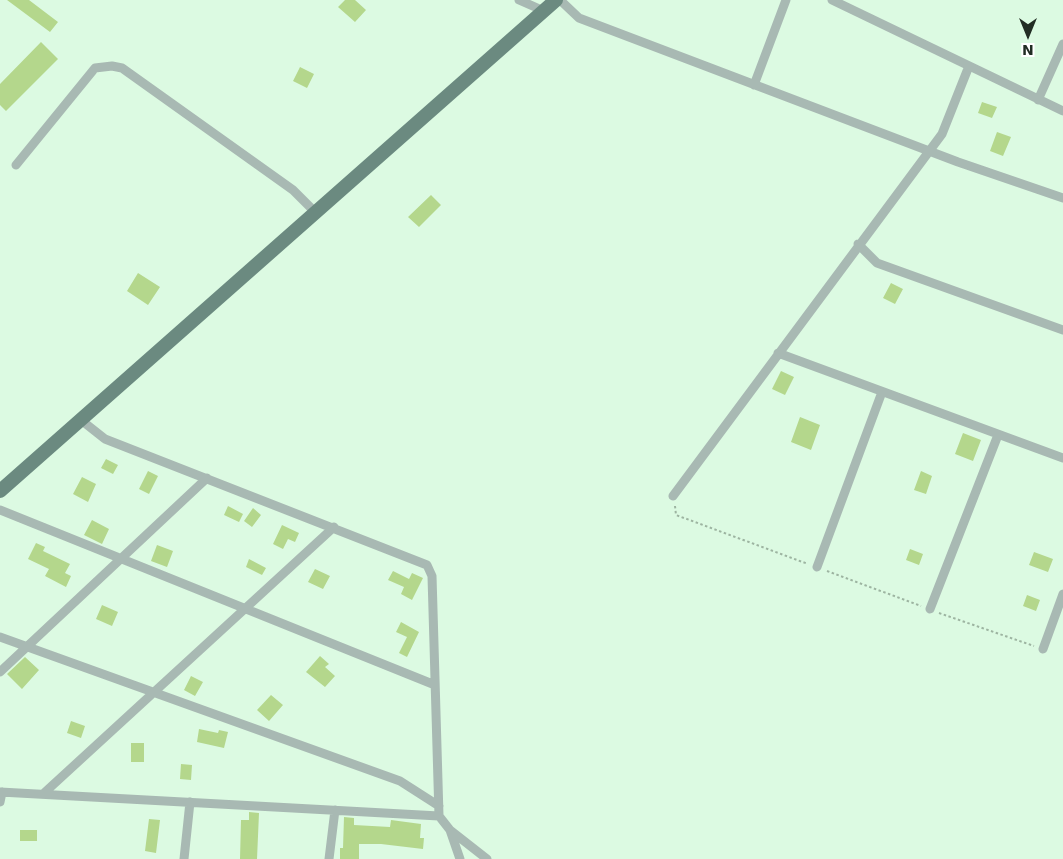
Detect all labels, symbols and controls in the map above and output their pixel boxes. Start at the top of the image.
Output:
north arrow [1003,10,1053,60]
text: N [1022,42,1034,58]

